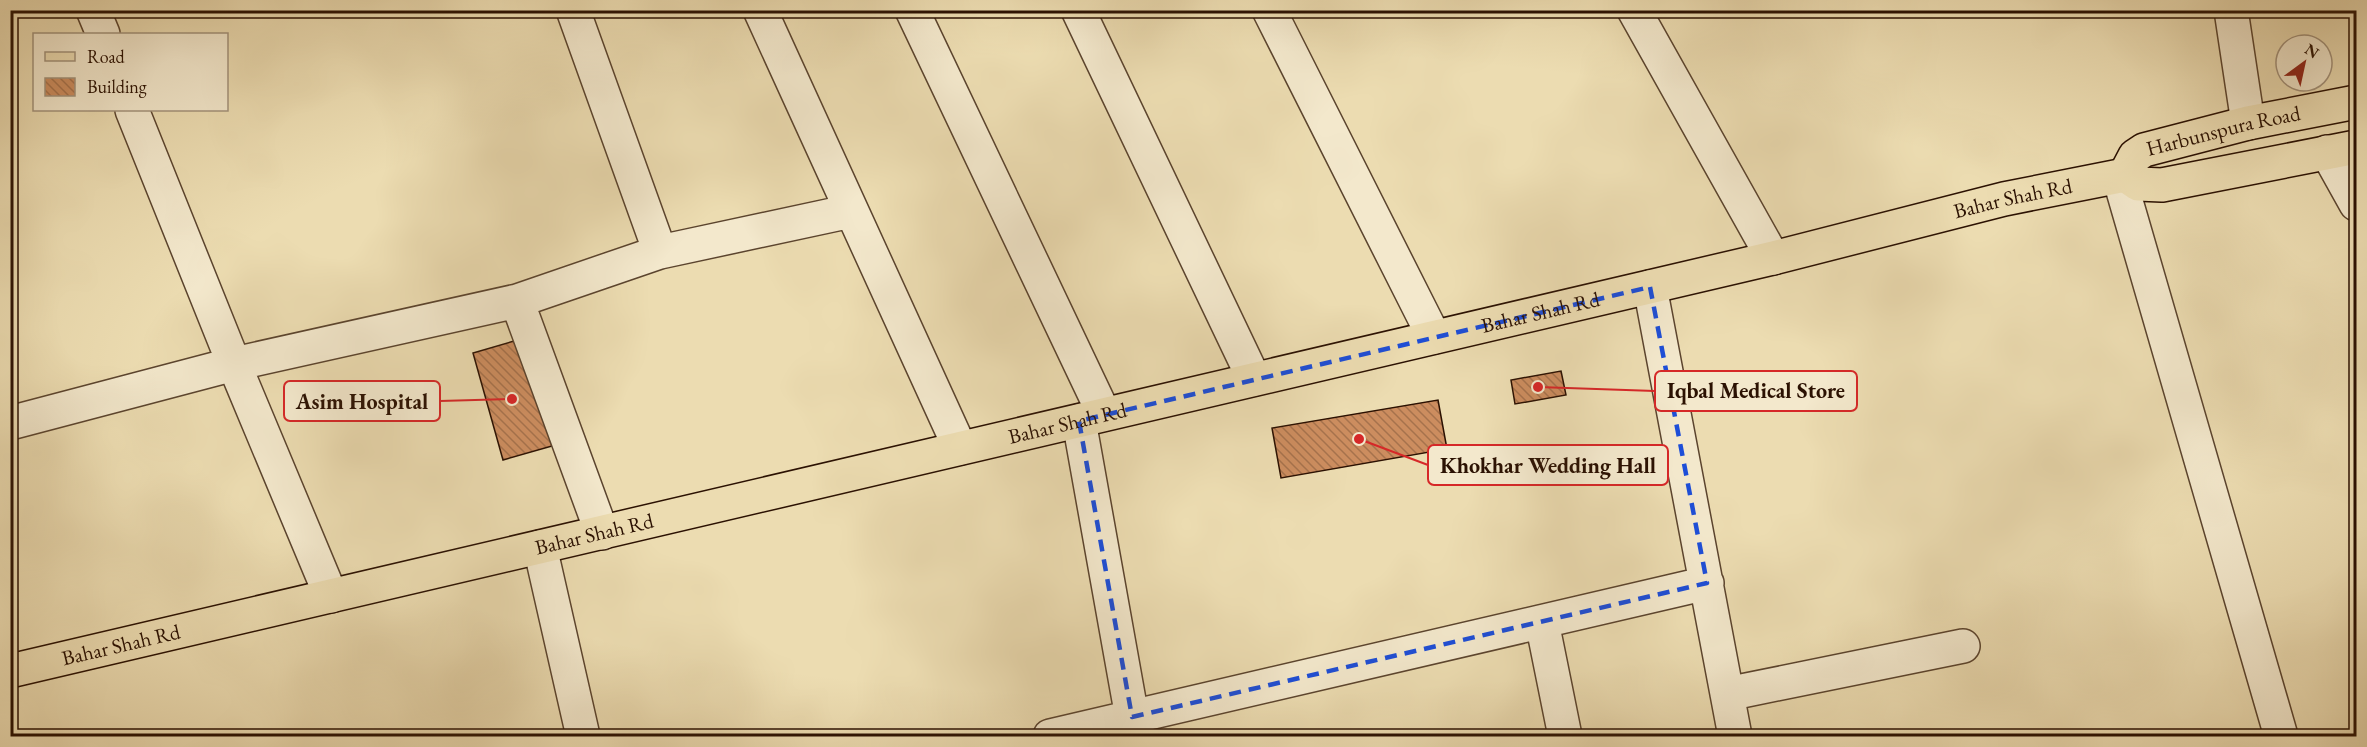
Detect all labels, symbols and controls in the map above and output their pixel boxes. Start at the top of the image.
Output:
legend [33,33,228,111]
north arrow [2274,33,2334,93]
text: N [2301,39,2323,63]
text: Road [87,45,126,68]
text: Building [87,75,147,98]
street label: Harbunspura Road [2143,99,2303,162]
street label: Bahar Shah Rd [1951,172,2075,224]
street label: Bahar Shah Rd [1479,285,1603,339]
callout: Iqbal Medical Store [1655,371,1857,411]
text: Iqbal Medical Store [1667,376,1845,405]
callout: Asim Hospital [284,381,440,421]
text: Asim Hospital [295,387,428,416]
street label: Bahar Shah Rd [1005,396,1129,450]
callout: Khokhar Wedding Hall [1428,445,1668,485]
text: Khokhar Wedding Hall [1440,451,1656,480]
street label: Bahar Shah Rd [532,507,656,561]
street label: Bahar Shah Rd [59,618,183,671]

